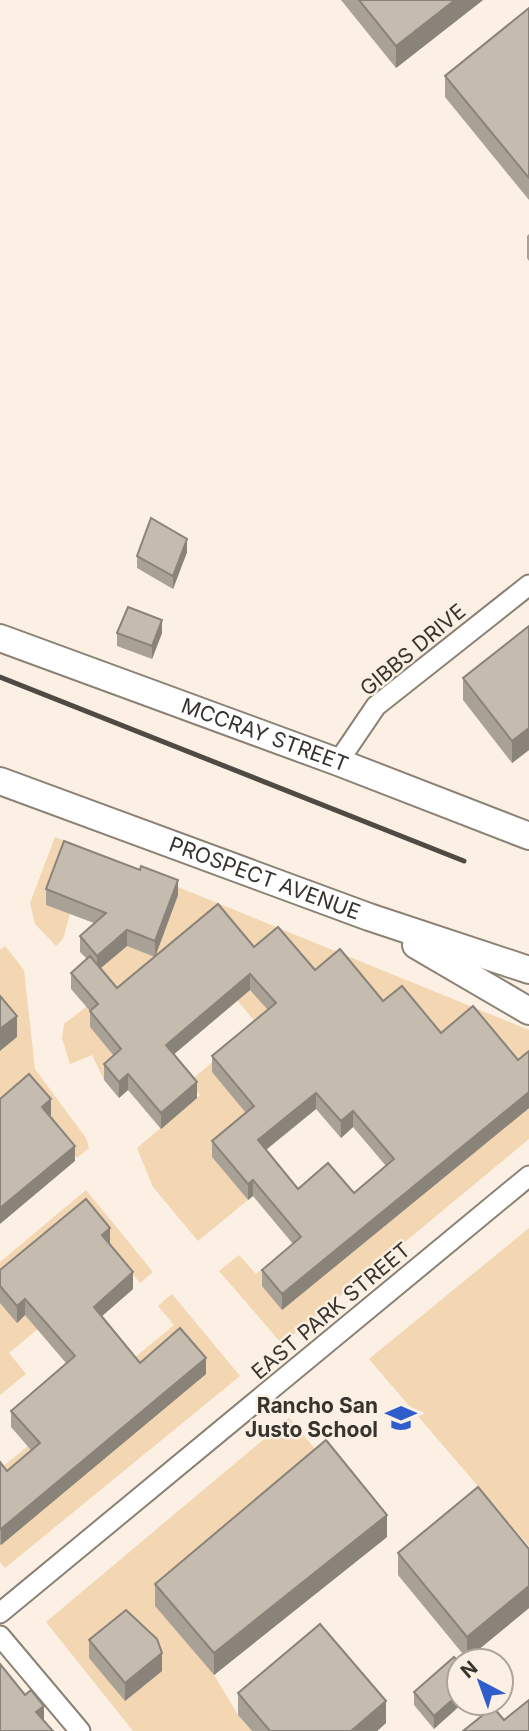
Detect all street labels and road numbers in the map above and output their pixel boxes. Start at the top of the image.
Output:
street label: GIBBS DRIVE [355,598,470,701]
street label: MCCRAY STREET [178,693,352,777]
street label: PROSPECT AVENUE [166,831,364,925]
street label: EAST PARK STREET [246,1237,415,1384]

